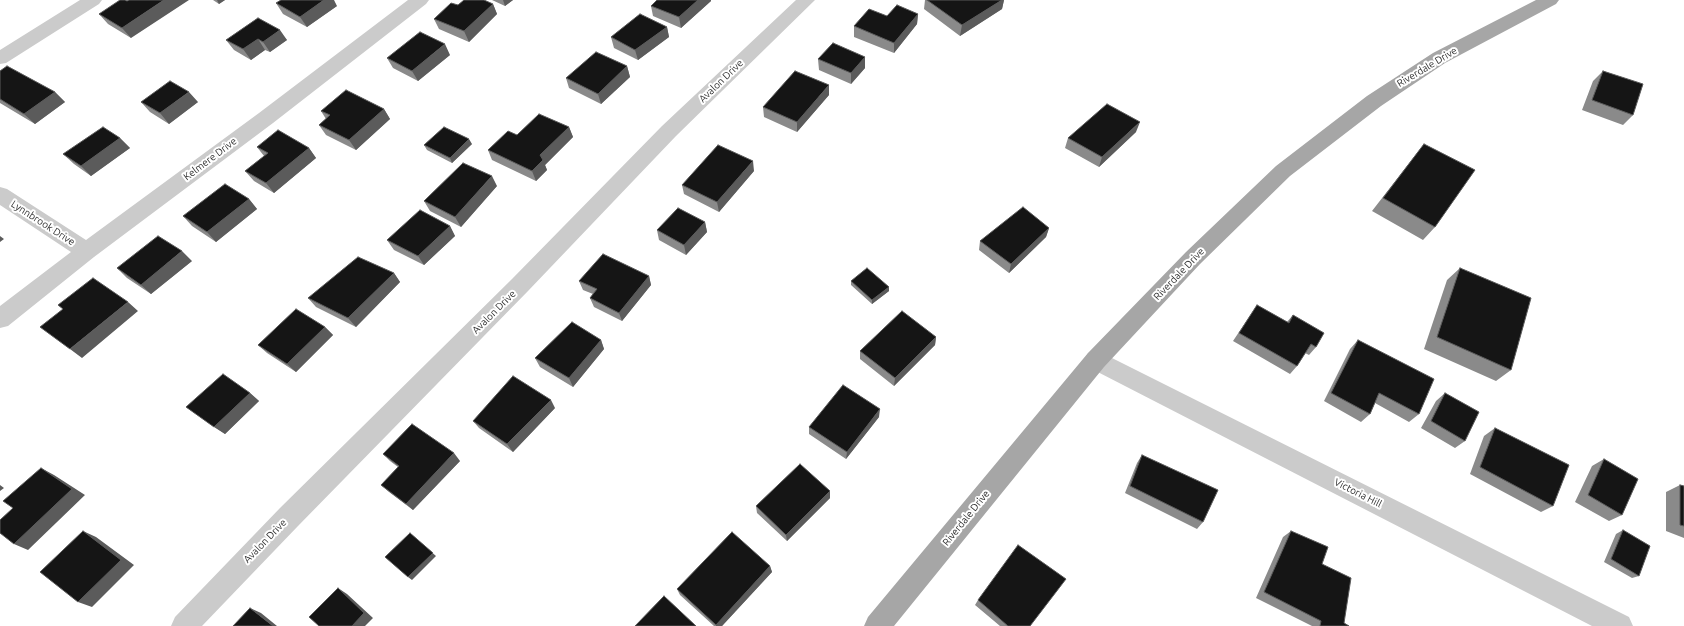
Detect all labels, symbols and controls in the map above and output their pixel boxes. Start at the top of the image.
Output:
street label: Riverdale Drive [1395,44,1459,90]
street label: Avalon Drive [697,57,745,105]
street label: Kelmere Drive [181,135,239,183]
street label: Lynnbrook Drive [9,198,77,248]
street label: Riverdale Drive [1151,245,1207,303]
street label: Avalon Drive [470,288,518,336]
street label: Victoria Hill [1332,476,1384,510]
street label: Riverdale Drive [940,488,992,548]
street label: Avalon Drive [241,517,289,565]

